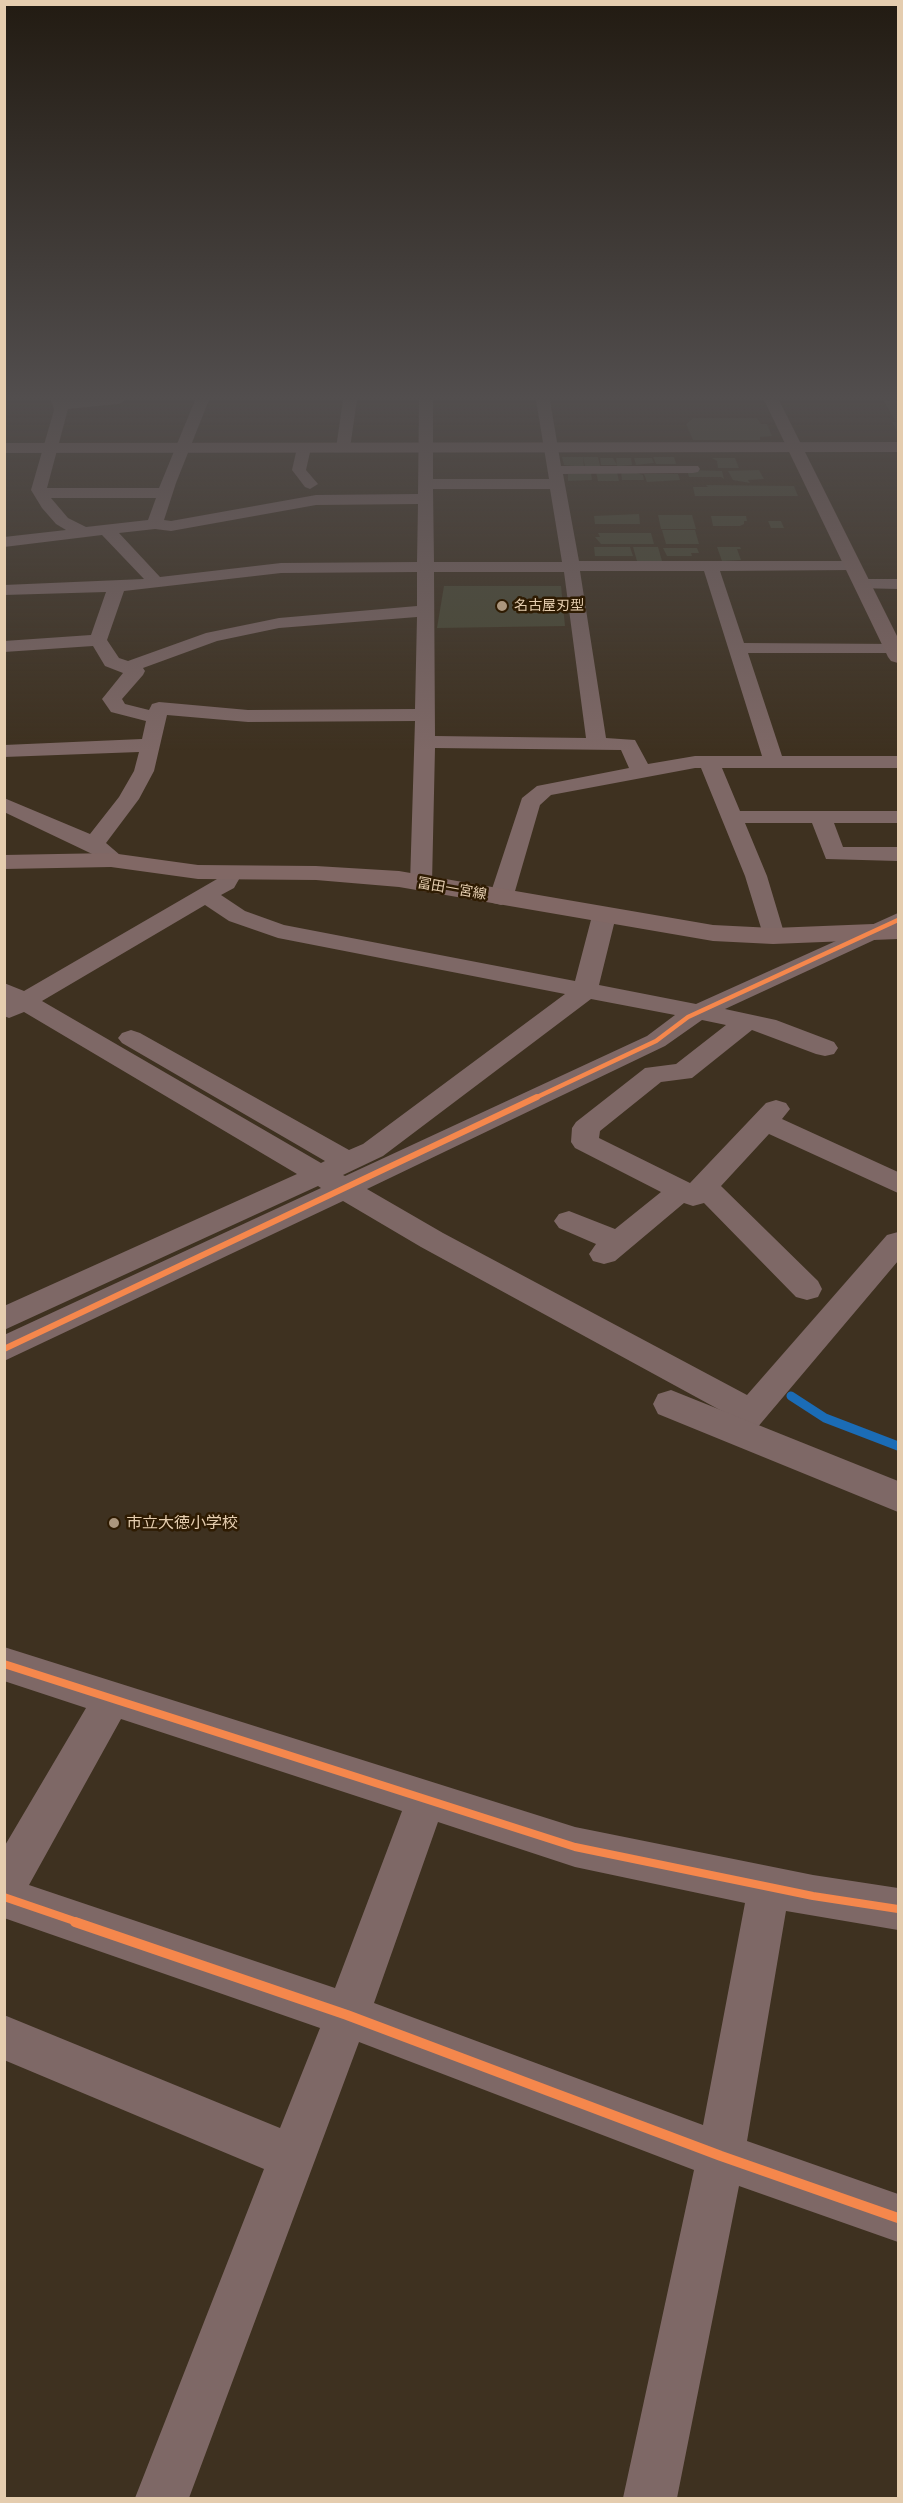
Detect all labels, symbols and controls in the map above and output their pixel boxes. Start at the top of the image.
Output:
place label: 名古屋刃型 [514,598,584,614]
marker: 名古屋刃型 [495,599,509,613]
street label: 冨田一宮線 [416,875,488,903]
place label: 市立大徳小学校 [126,1513,238,1533]
marker: 市立大徳小学校 [107,1516,121,1530]

